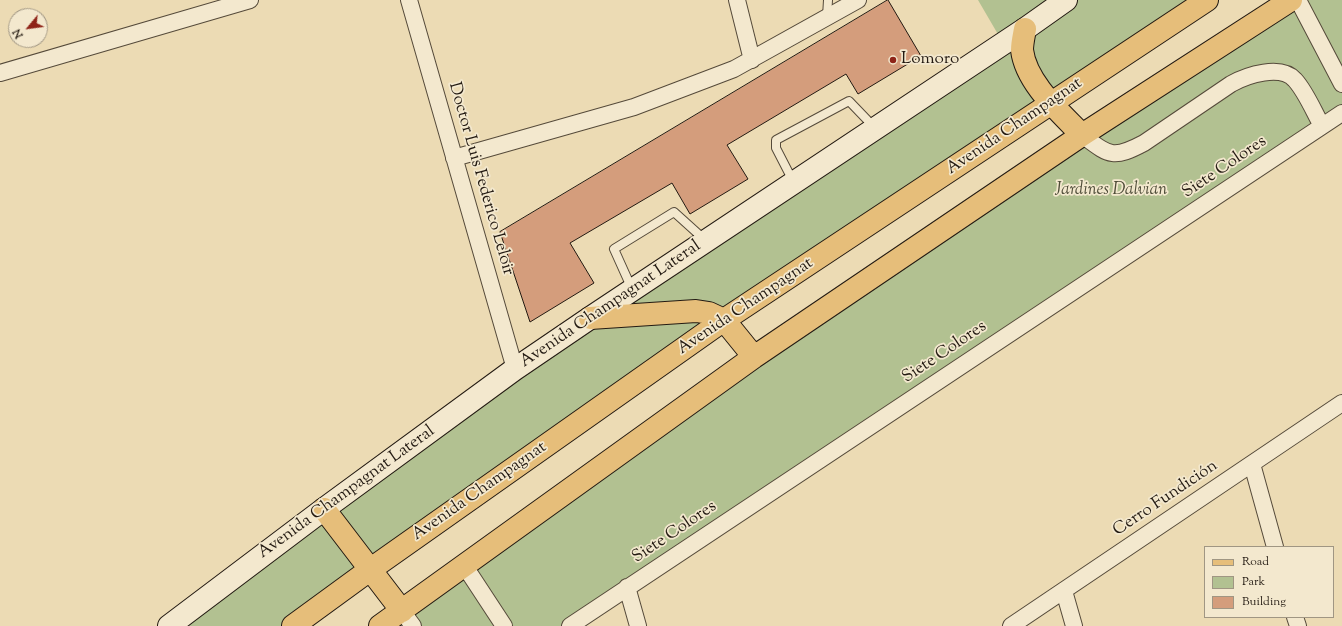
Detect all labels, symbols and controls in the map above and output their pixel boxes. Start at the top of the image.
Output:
north arrow [8,8,48,48]
text: N [9,26,28,41]
place label: Lomoro [901,50,959,70]
marker: Lomoro [888,55,898,65]
street label: Avenida Champagnat [943,74,1087,180]
street label: Doctor Luis Federico Leloir [443,80,517,278]
street label: Siete Colores [1179,132,1271,204]
park label: Jardines Dalvian [1055,181,1167,201]
street label: Avenida Champagnat Lateral [517,237,705,373]
street label: Avenida Champagnat [674,254,818,360]
street label: Siete Colores [899,317,991,389]
street label: Avenida Champagnat Lateral [255,422,439,564]
street label: Avenida Champagnat [409,438,551,546]
street label: Cerro Fundición [1110,456,1222,542]
street label: Siete Colores [629,497,721,569]
legend [1204,546,1334,618]
text: Road [1242,553,1269,571]
text: Park [1242,573,1265,591]
text: Building [1242,593,1286,611]

